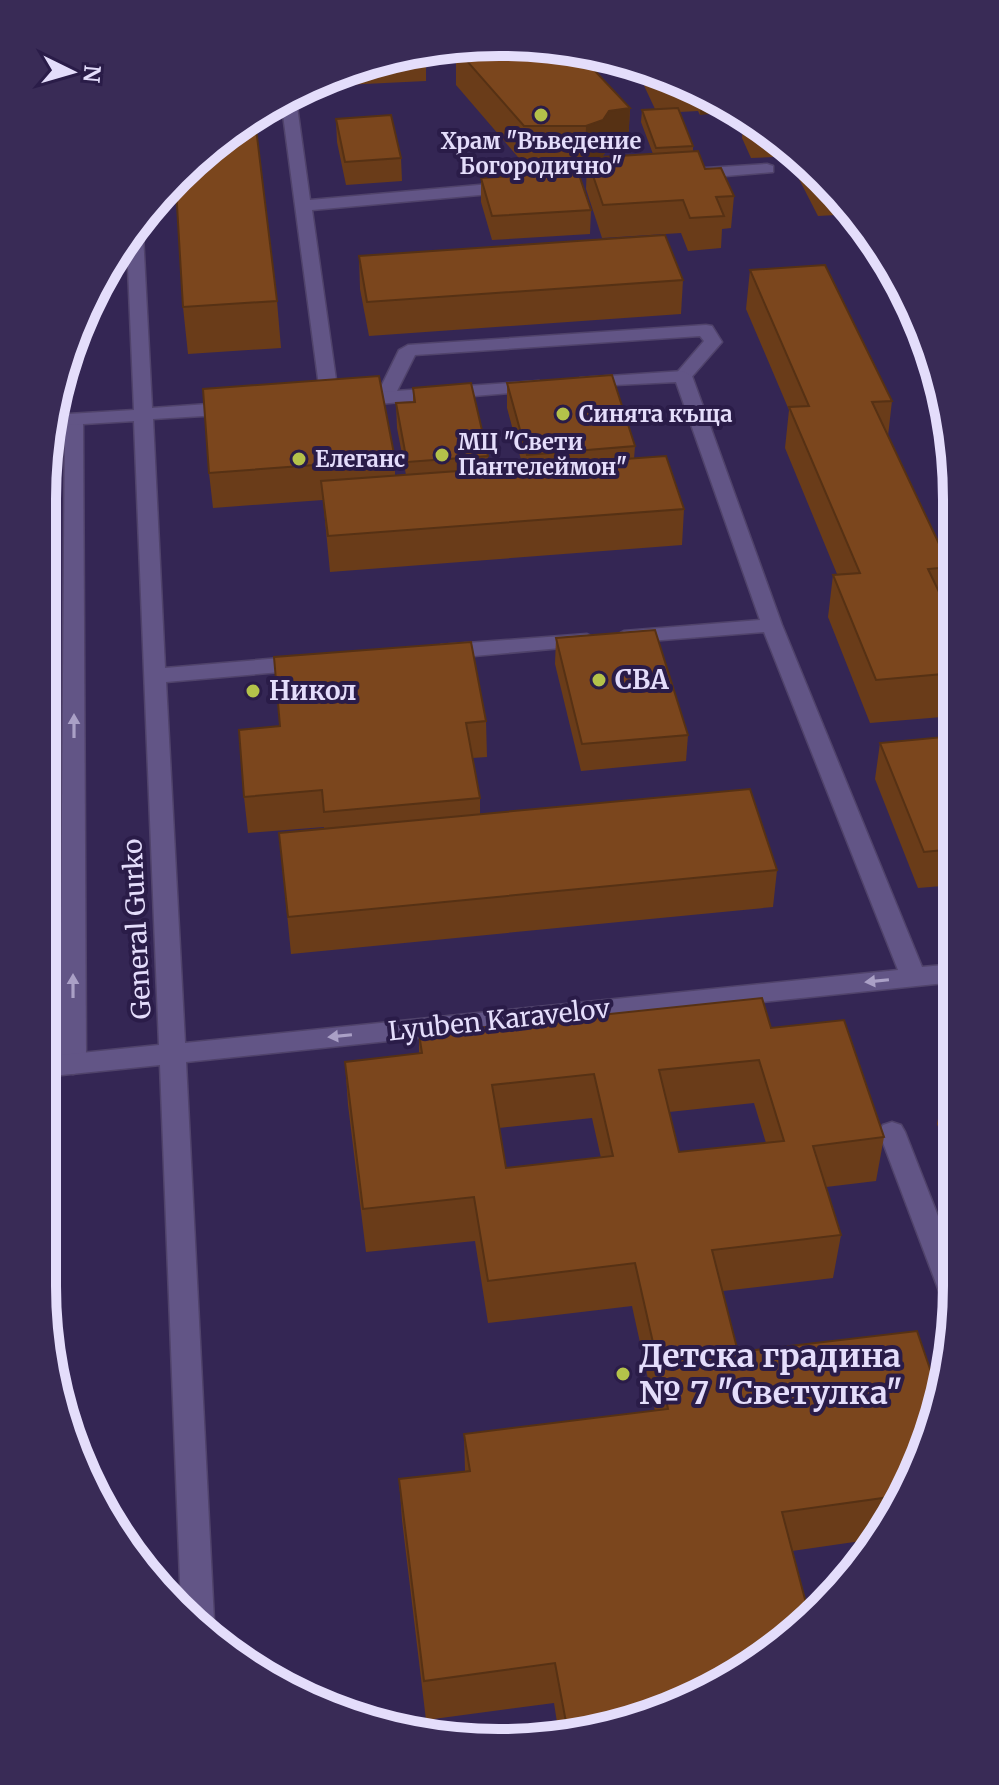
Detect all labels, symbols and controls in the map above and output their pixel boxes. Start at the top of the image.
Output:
north arrow [32,32,112,112]
text: N [77,64,107,84]
marker: Храм "Въведение Богородично" [532,106,550,124]
place label: Храм "Въведение Богородично" [441,127,641,180]
place label: Синята къща [579,400,733,428]
marker: Синята къща [554,405,572,423]
place label: МЦ "Свети Пантелеймон" [458,428,627,481]
place label: Елеганс [315,445,405,473]
marker: МЦ "Свети Пантелеймон" [433,446,451,464]
marker: Елеганс [290,450,308,468]
place label: CBA [615,663,669,696]
marker: CBA [590,671,608,689]
place label: Никол [269,674,356,707]
marker: Никол [244,682,262,700]
one-way arrow [68,713,80,738]
street label: General Gurko [115,838,158,1020]
one-way arrow [67,973,79,998]
one-way arrow [864,974,889,987]
street label: Lyuben Karavelov [387,991,612,1048]
one-way arrow [327,1030,352,1043]
place label: Детска градина № 7 "Светулка" [639,1336,903,1413]
marker: Детска градина № 7 "Светулка" [614,1365,632,1383]

